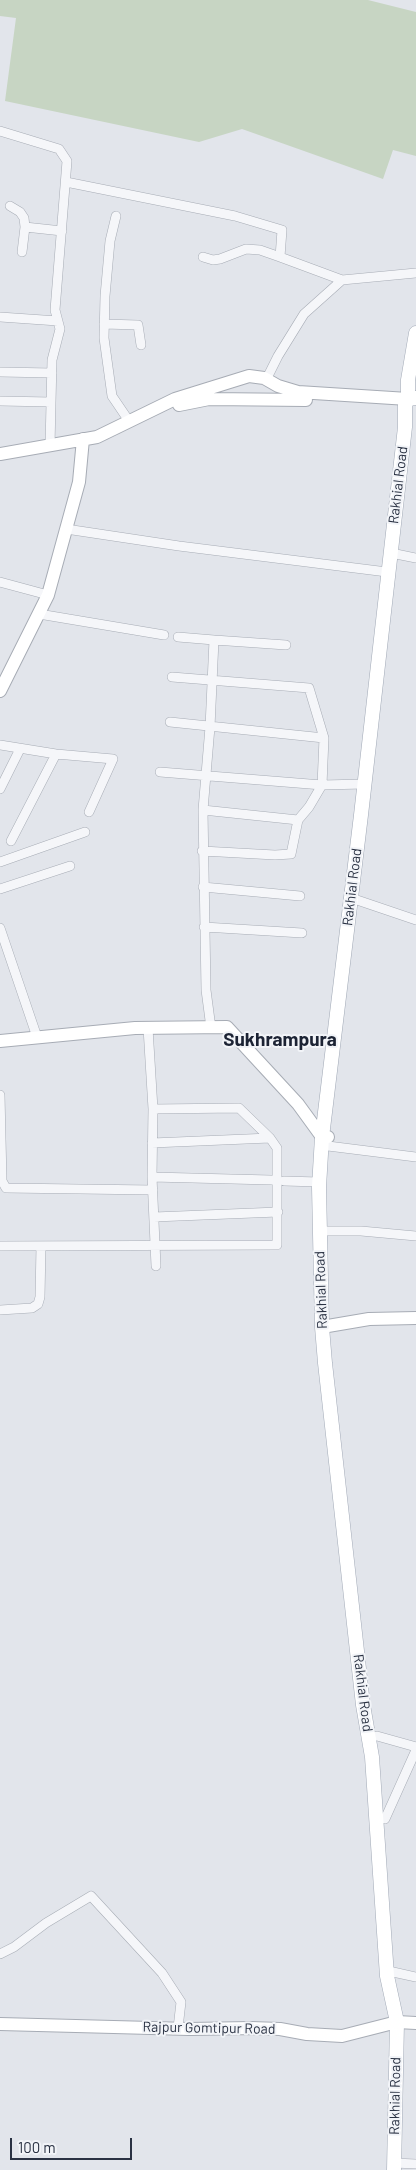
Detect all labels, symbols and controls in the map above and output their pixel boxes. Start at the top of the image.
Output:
street label: Rakhial Road [385,445,411,525]
street label: Rakhial Road [339,847,365,927]
district label: Sukhrampura [223,1029,337,1051]
street label: Rakhial Road [311,1251,331,1329]
street label: Rakhial Road [350,1653,376,1733]
street label: Rajpur Gomtipur Road [142,2018,276,2038]
street label: Rakhial Road [386,2057,404,2135]
scale bar [12,2128,135,2160]
text: 100 m [18,2138,56,2156]

